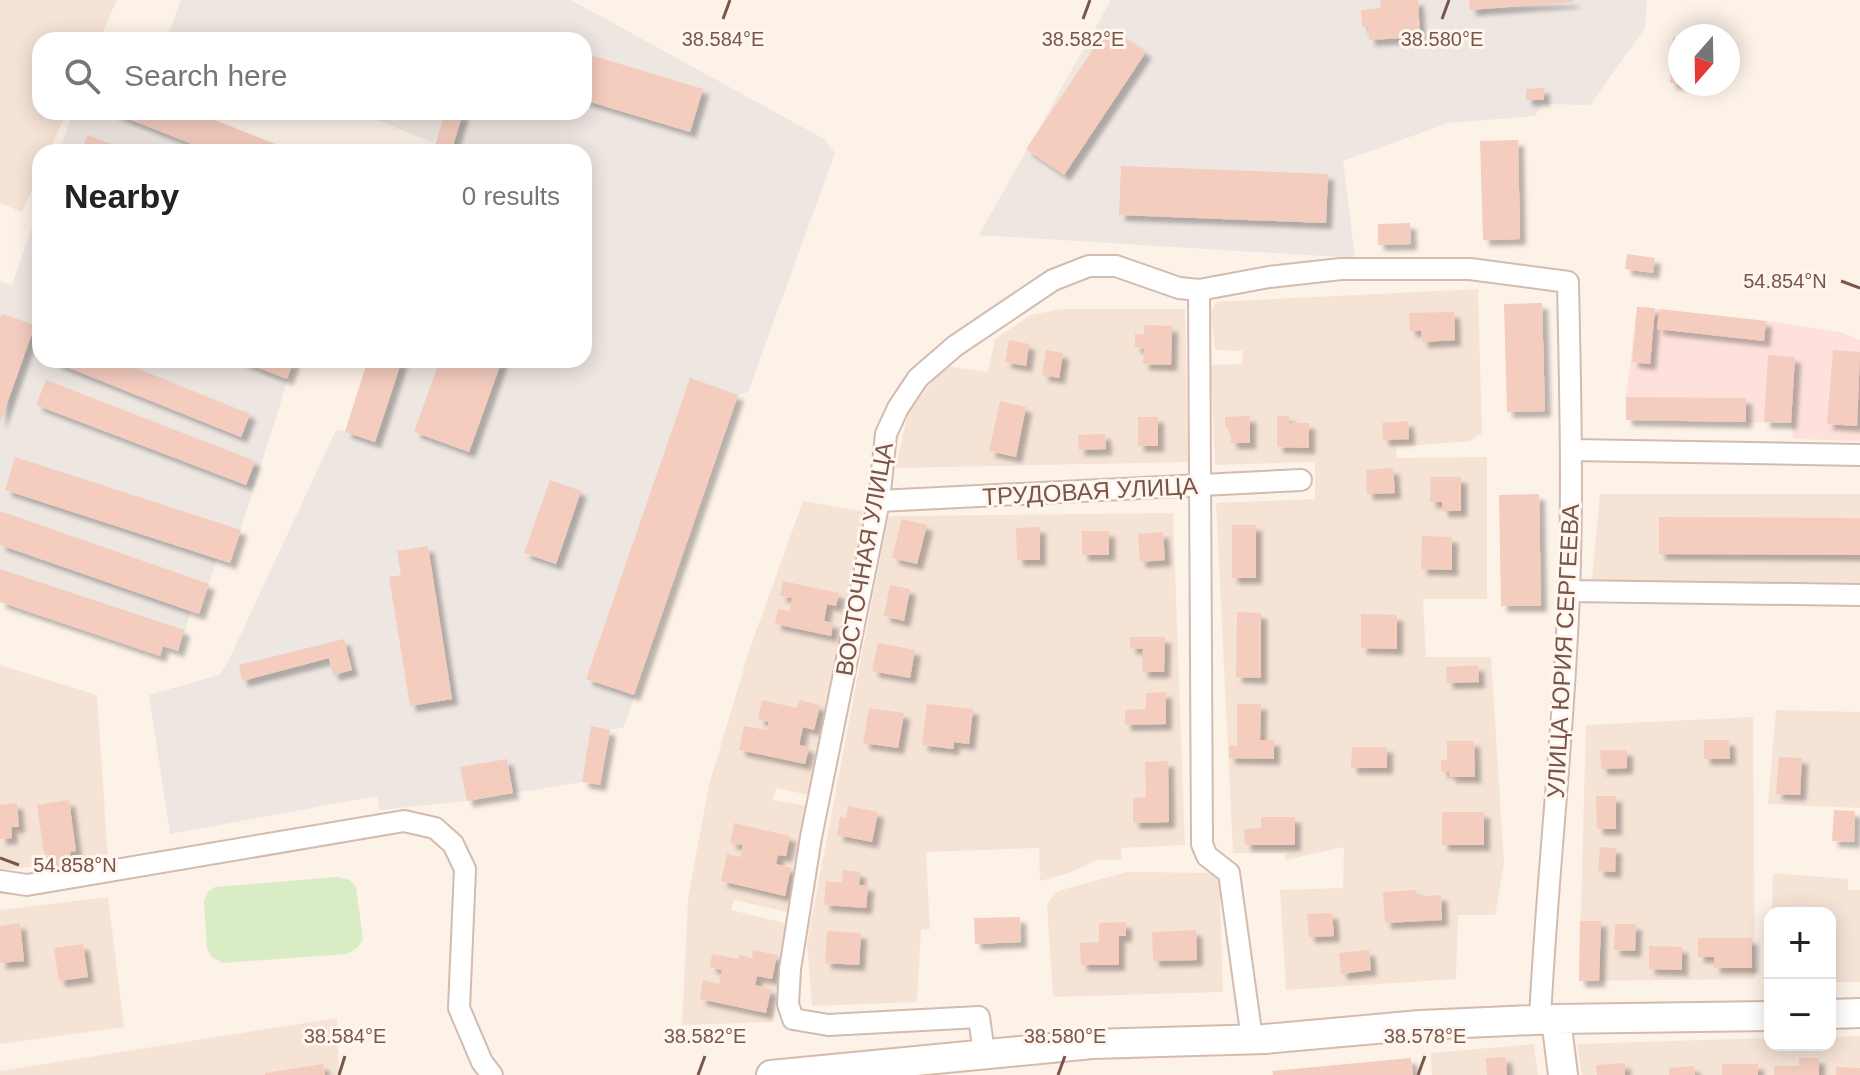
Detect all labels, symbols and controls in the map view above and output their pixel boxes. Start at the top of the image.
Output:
north arrow [1668,24,1740,96]
text: 38.584°E [682,28,764,50]
text: 38.582°E [1042,28,1124,50]
text: 38.580°E [1401,28,1483,50]
search box [32,32,592,120]
icon: search [60,54,104,98]
text: Search here [124,59,287,92]
text: Nearby [64,177,179,215]
text: 0 results [462,181,560,211]
text: 54.854°N [1743,270,1827,292]
street label: ВОСТОЧНАЯ УЛИЦА [830,440,898,678]
street label: ТРУДОВАЯ УЛИЦА [982,472,1198,510]
street label: УЛИЦА ЮРИЯ СЕРГЕЕВА [1542,503,1584,799]
text: 54.858°N [33,854,117,876]
map controls [1764,907,1836,1051]
button: + [1764,907,1836,979]
button: − [1764,979,1836,1051]
text: 38.584°E [304,1025,386,1047]
text: 38.582°E [664,1025,746,1047]
text: 38.580°E [1024,1025,1106,1047]
text: 38.578°E [1384,1025,1466,1047]

